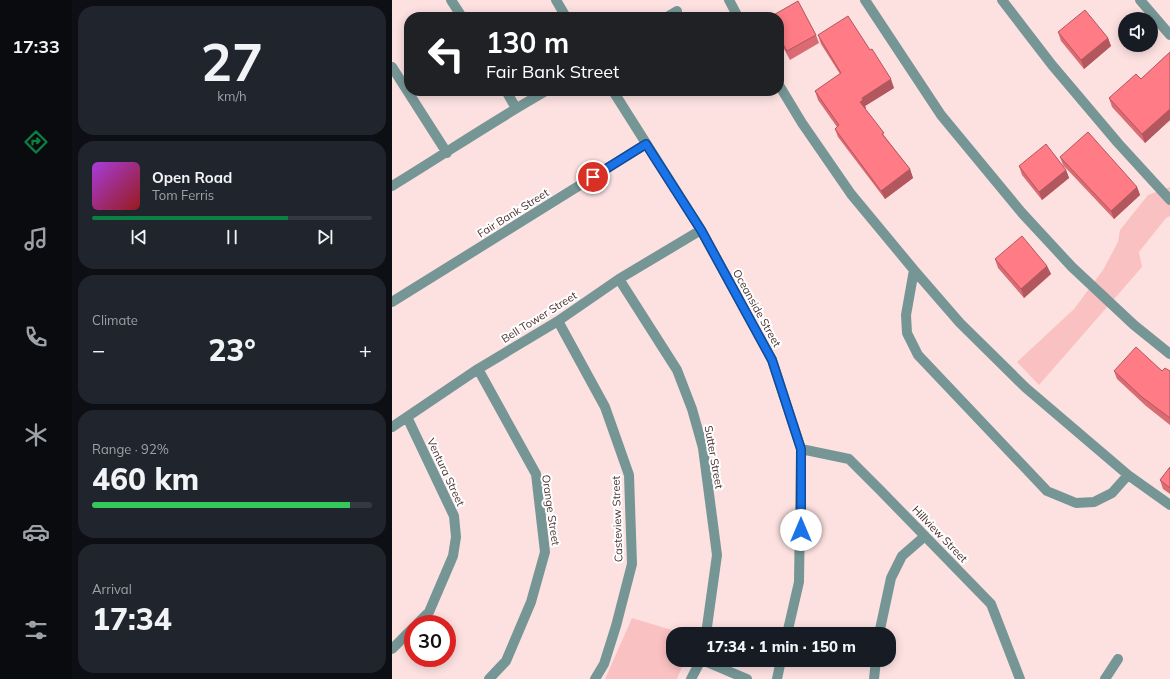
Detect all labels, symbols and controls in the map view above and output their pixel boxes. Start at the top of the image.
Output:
map controls [1118,12,1158,52]
button: sound [1118,12,1158,52]
text: 130 m [486,25,569,60]
icon: left [420,28,472,80]
text: 27 [201,29,263,94]
text: 17:33 [12,35,60,58]
text: Fair Bank Street [486,60,619,83]
text: km/h [217,88,247,104]
icon: directions [22,128,50,156]
pin [576,160,610,194]
icon: arrive [582,166,604,188]
text: Open Road [152,168,232,187]
street label: Fair Bank Street [475,185,551,241]
text: Tom Ferris [152,187,214,203]
icon: music [22,225,50,253]
icon: previous [128,226,150,248]
icon: pause [221,226,243,248]
icon: next [314,226,336,248]
street label: Oceanside Street [730,267,784,349]
street label: Bell Tower Street [499,288,579,346]
text: Climate [92,312,138,328]
icon: phone [22,323,50,351]
text: 23° [208,331,256,369]
text: − [92,336,105,364]
text: + [359,336,372,364]
icon: climate [22,421,50,449]
street label: Sutter Street [702,424,726,490]
street label: Ventura Street [424,436,468,508]
text: Range · 92% [92,441,169,457]
text: 460 km [92,460,199,498]
street label: Orange Street [539,474,563,546]
street label: Casteview Street [608,475,626,562]
street label: Hillview Street [909,503,971,565]
position arrow [780,509,822,551]
icon: car [22,518,50,546]
text: Arrival [92,581,132,597]
text: 17:34 [92,600,172,638]
speed limit sign: 30 [404,615,456,667]
icon: filters [22,616,50,644]
text: 17:34 · 1 min · 150 m [706,637,856,656]

